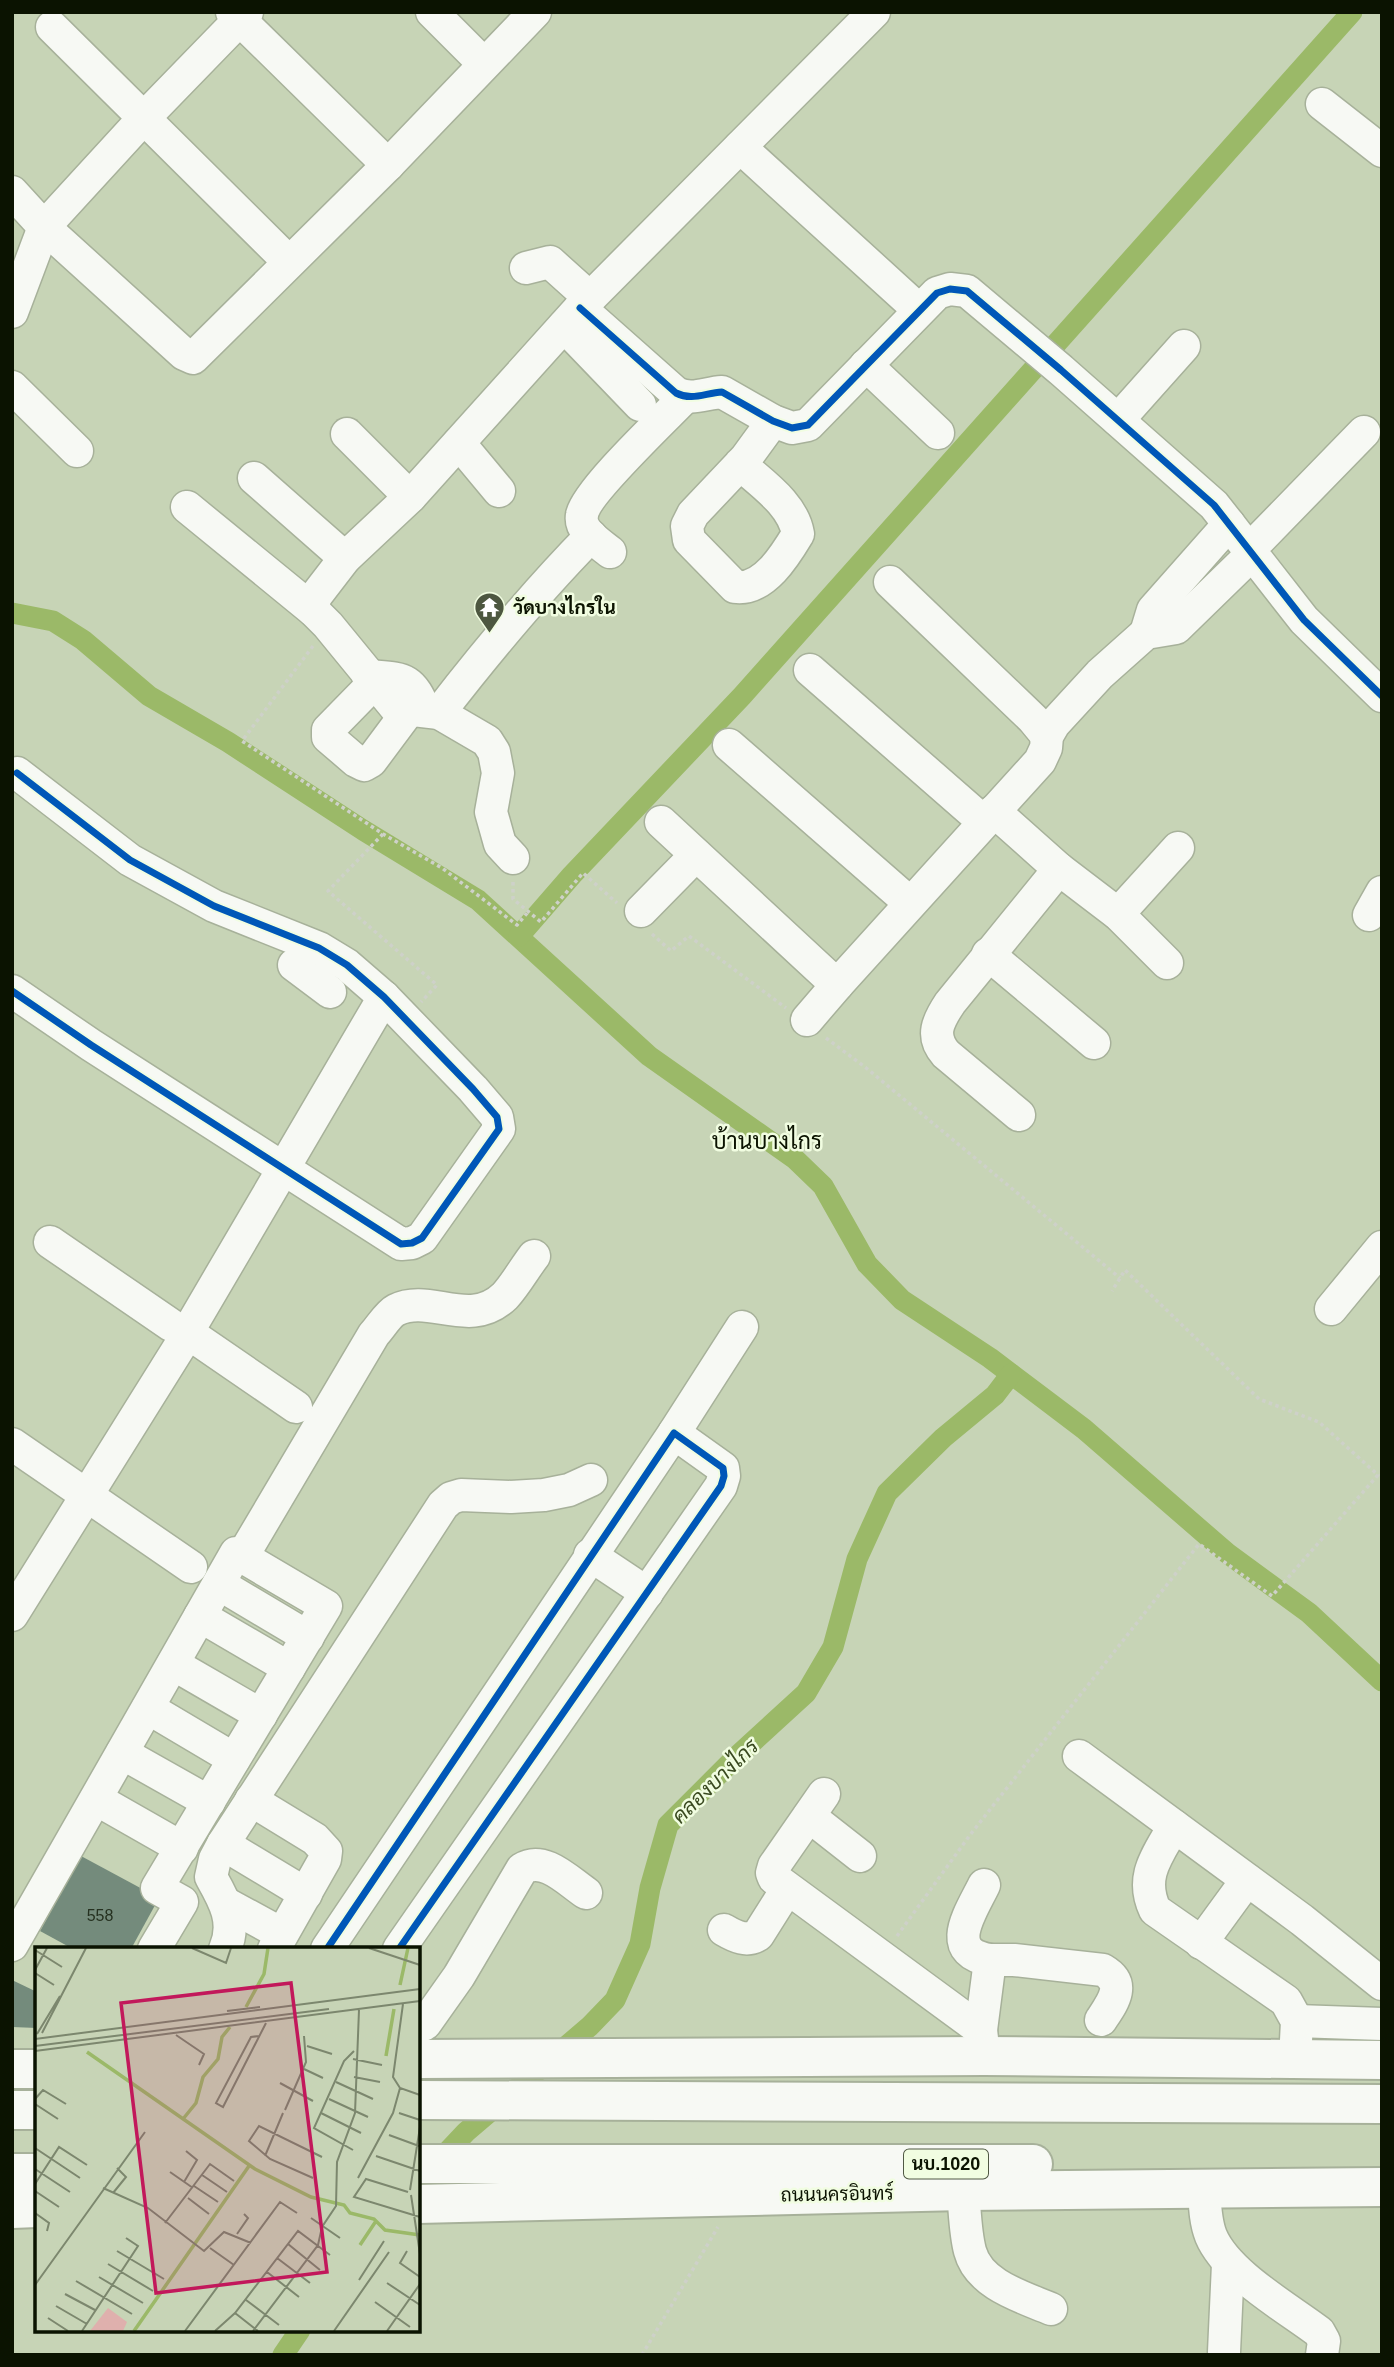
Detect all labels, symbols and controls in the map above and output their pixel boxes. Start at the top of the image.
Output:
temple icon: วัดบางไกรใน [473,590,507,634]
place label: วัดบางไกรใน [513,595,616,618]
district label: บ้านบางไกร [712,1125,822,1154]
water label: คลองบางไกร [667,1733,763,1828]
house number: 558 [87,1907,113,1924]
inset map [35,1947,420,2332]
road number: นบ.1020 [904,2150,988,2178]
street label: ถนนนครอินทร์ [780,2181,894,2205]

